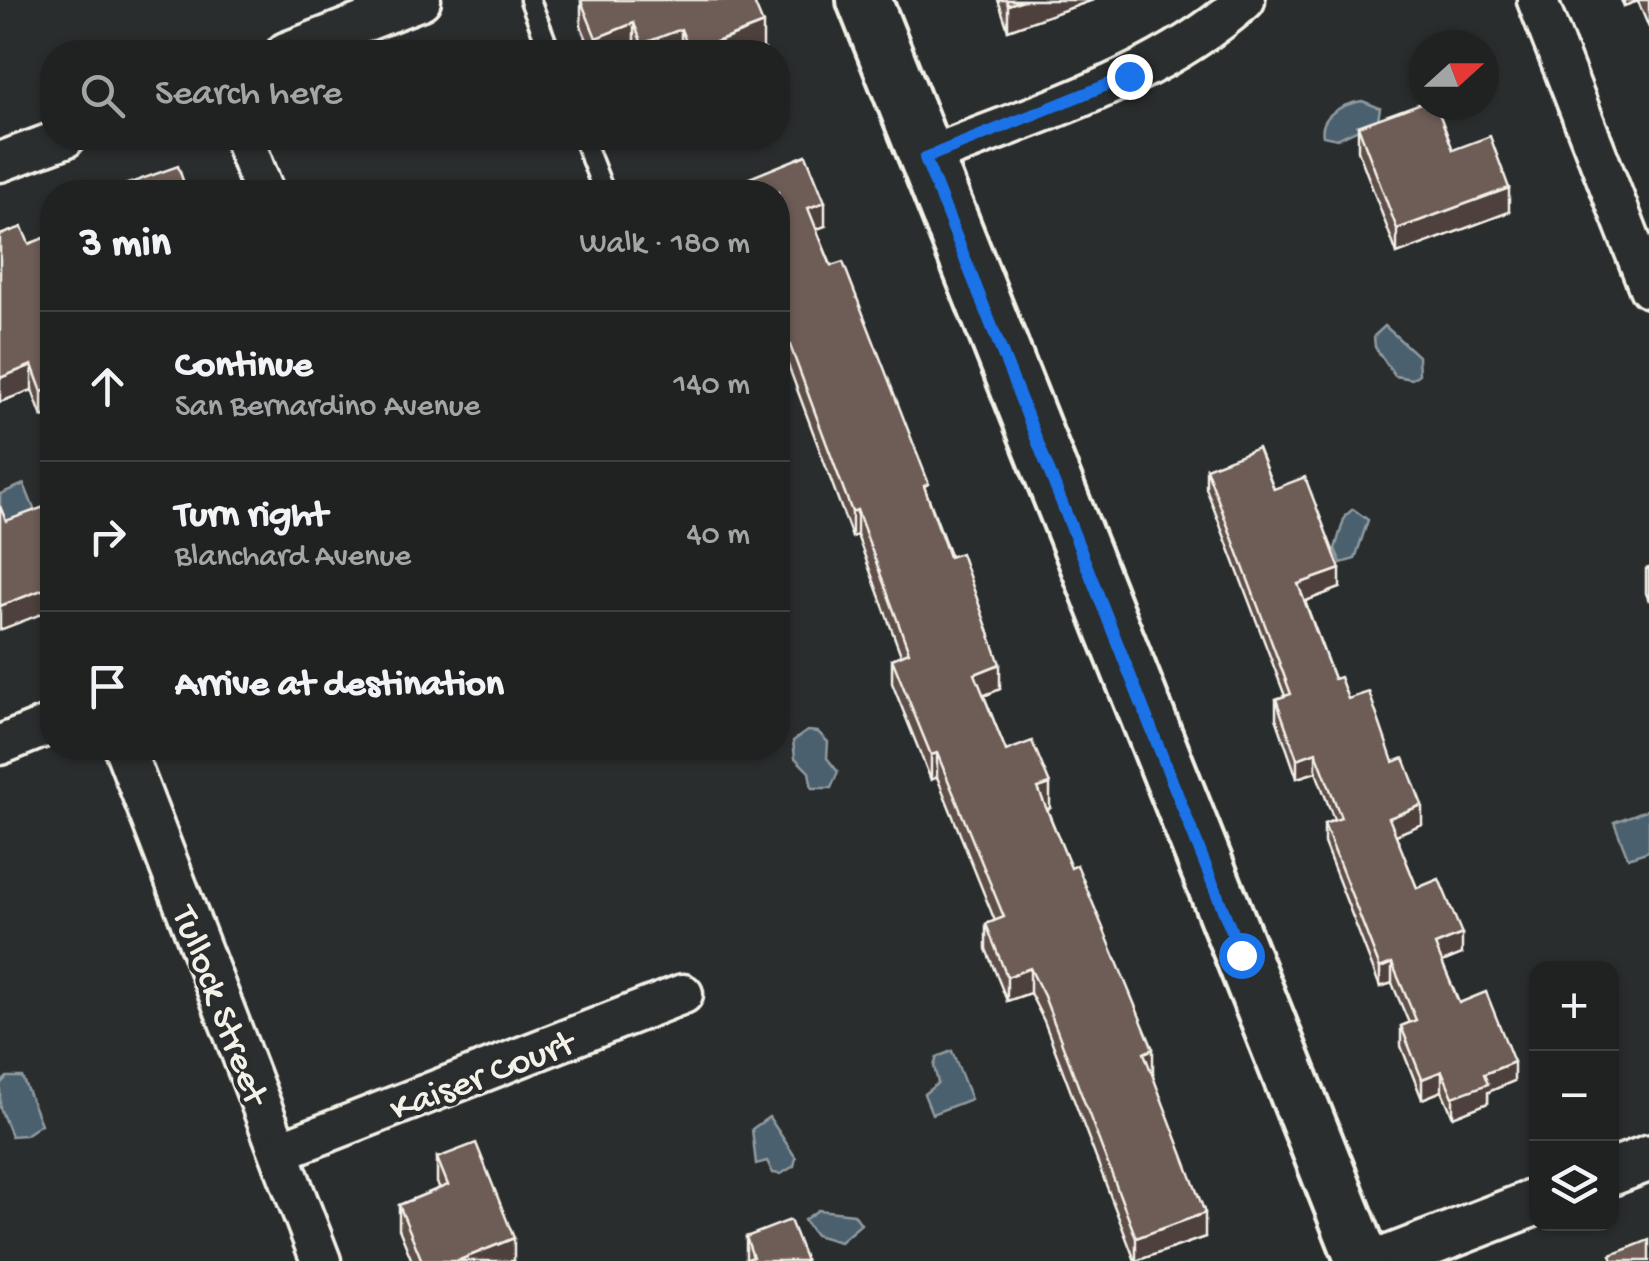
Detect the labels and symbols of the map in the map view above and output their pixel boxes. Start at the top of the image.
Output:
north arrow [1409,30,1499,120]
route end [1107,54,1153,100]
street label: Tullock Street [159,899,277,1115]
route start [1219,933,1265,979]
street label: Kaiser Court [385,1022,585,1134]

